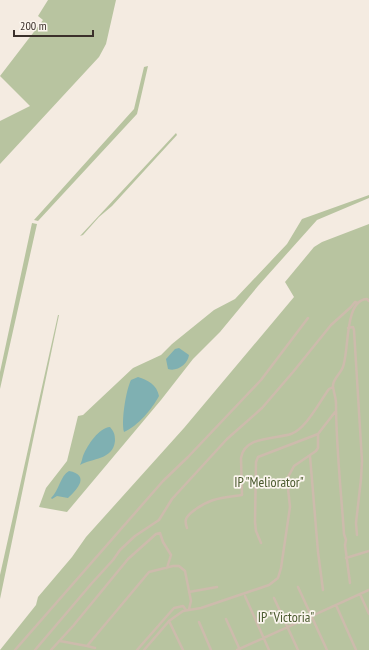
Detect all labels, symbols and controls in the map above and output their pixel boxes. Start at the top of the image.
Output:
scale bar [14,12,93,38]
text: 200 m [20,18,47,33]
park label: IP "Meliorator" [234,473,304,491]
park label: IP "Victoria" [258,608,314,626]

